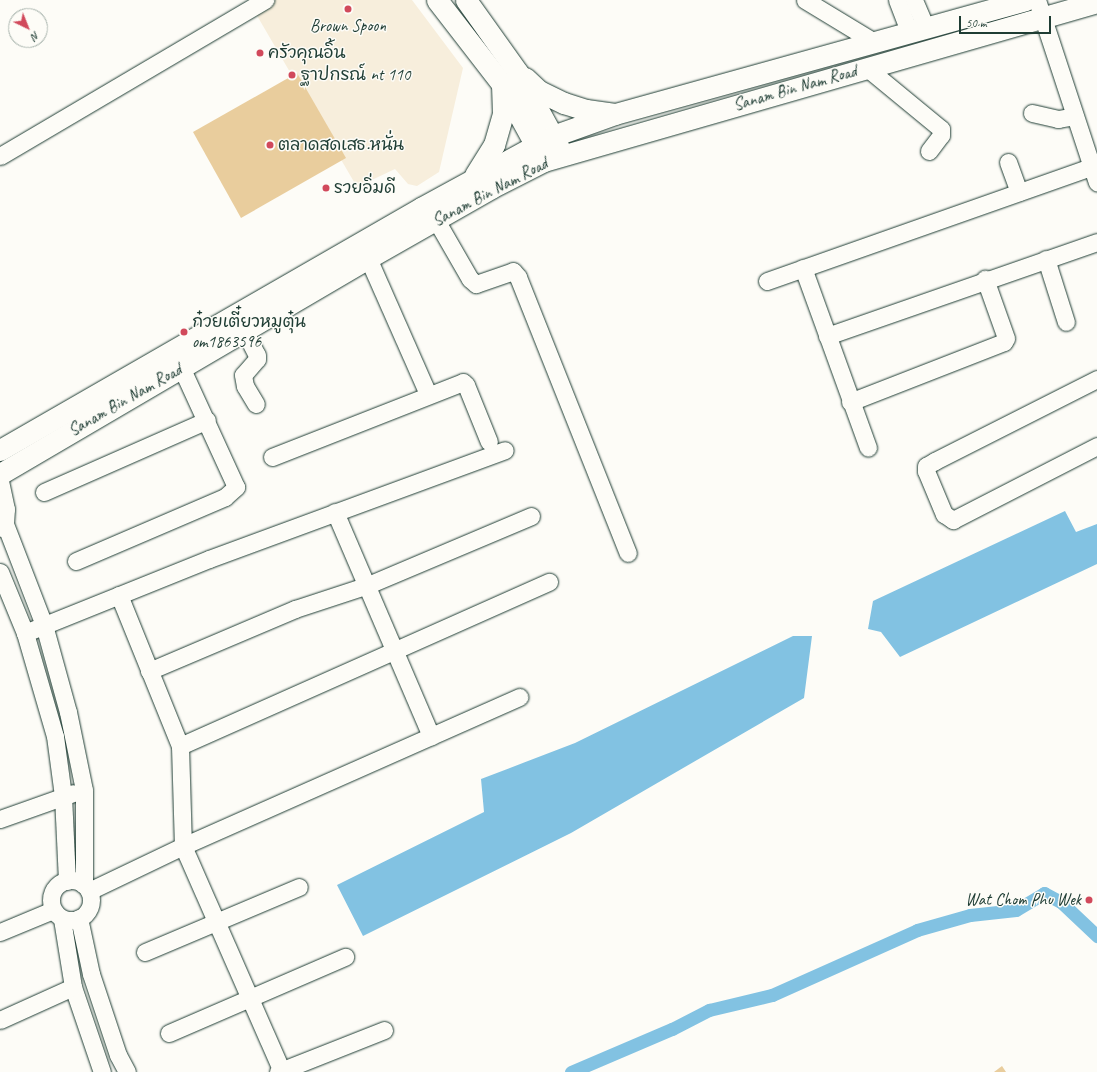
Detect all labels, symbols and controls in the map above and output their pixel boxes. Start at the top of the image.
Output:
marker: Brown Spoon [343,4,353,14]
north arrow [8,8,48,48]
scale bar [961,8,1053,34]
text: 50 m [966,15,986,31]
place label: Brown Spoon [310,16,386,36]
text: N [28,29,43,43]
place label: ครัวคุณอิ้น [268,43,346,63]
marker: ครัวคุณอิ้น [255,48,265,58]
street label: Sanam Bin Nam Road [731,61,859,115]
place label: ฐาปกรณ์ nt 110 [300,65,410,85]
marker: ฐาปกรณ์ nt 110 [287,70,297,80]
place label: ตลาดสดเสธ.หนั่น [278,135,404,155]
marker: ตลาดสดเสธ.หนั่น [265,140,275,150]
street label: Sanam Bin Nam Road [429,153,551,231]
place label: รวยอิ่มดี [334,178,396,198]
marker: รวยอิ่มดี [321,183,331,193]
place label: ก๋วยเตี๋ยวหมูตุ๋น om1863596 [192,312,306,352]
marker: ก๋วยเตี๋ยวหมูตุ๋น om1863596 [179,327,189,337]
street label: Sanam Bin Nam Road [64,359,186,441]
place label: Wat Chom Phu Wek [965,890,1081,910]
marker: Wat Chom Phu Wek [1084,895,1094,905]

